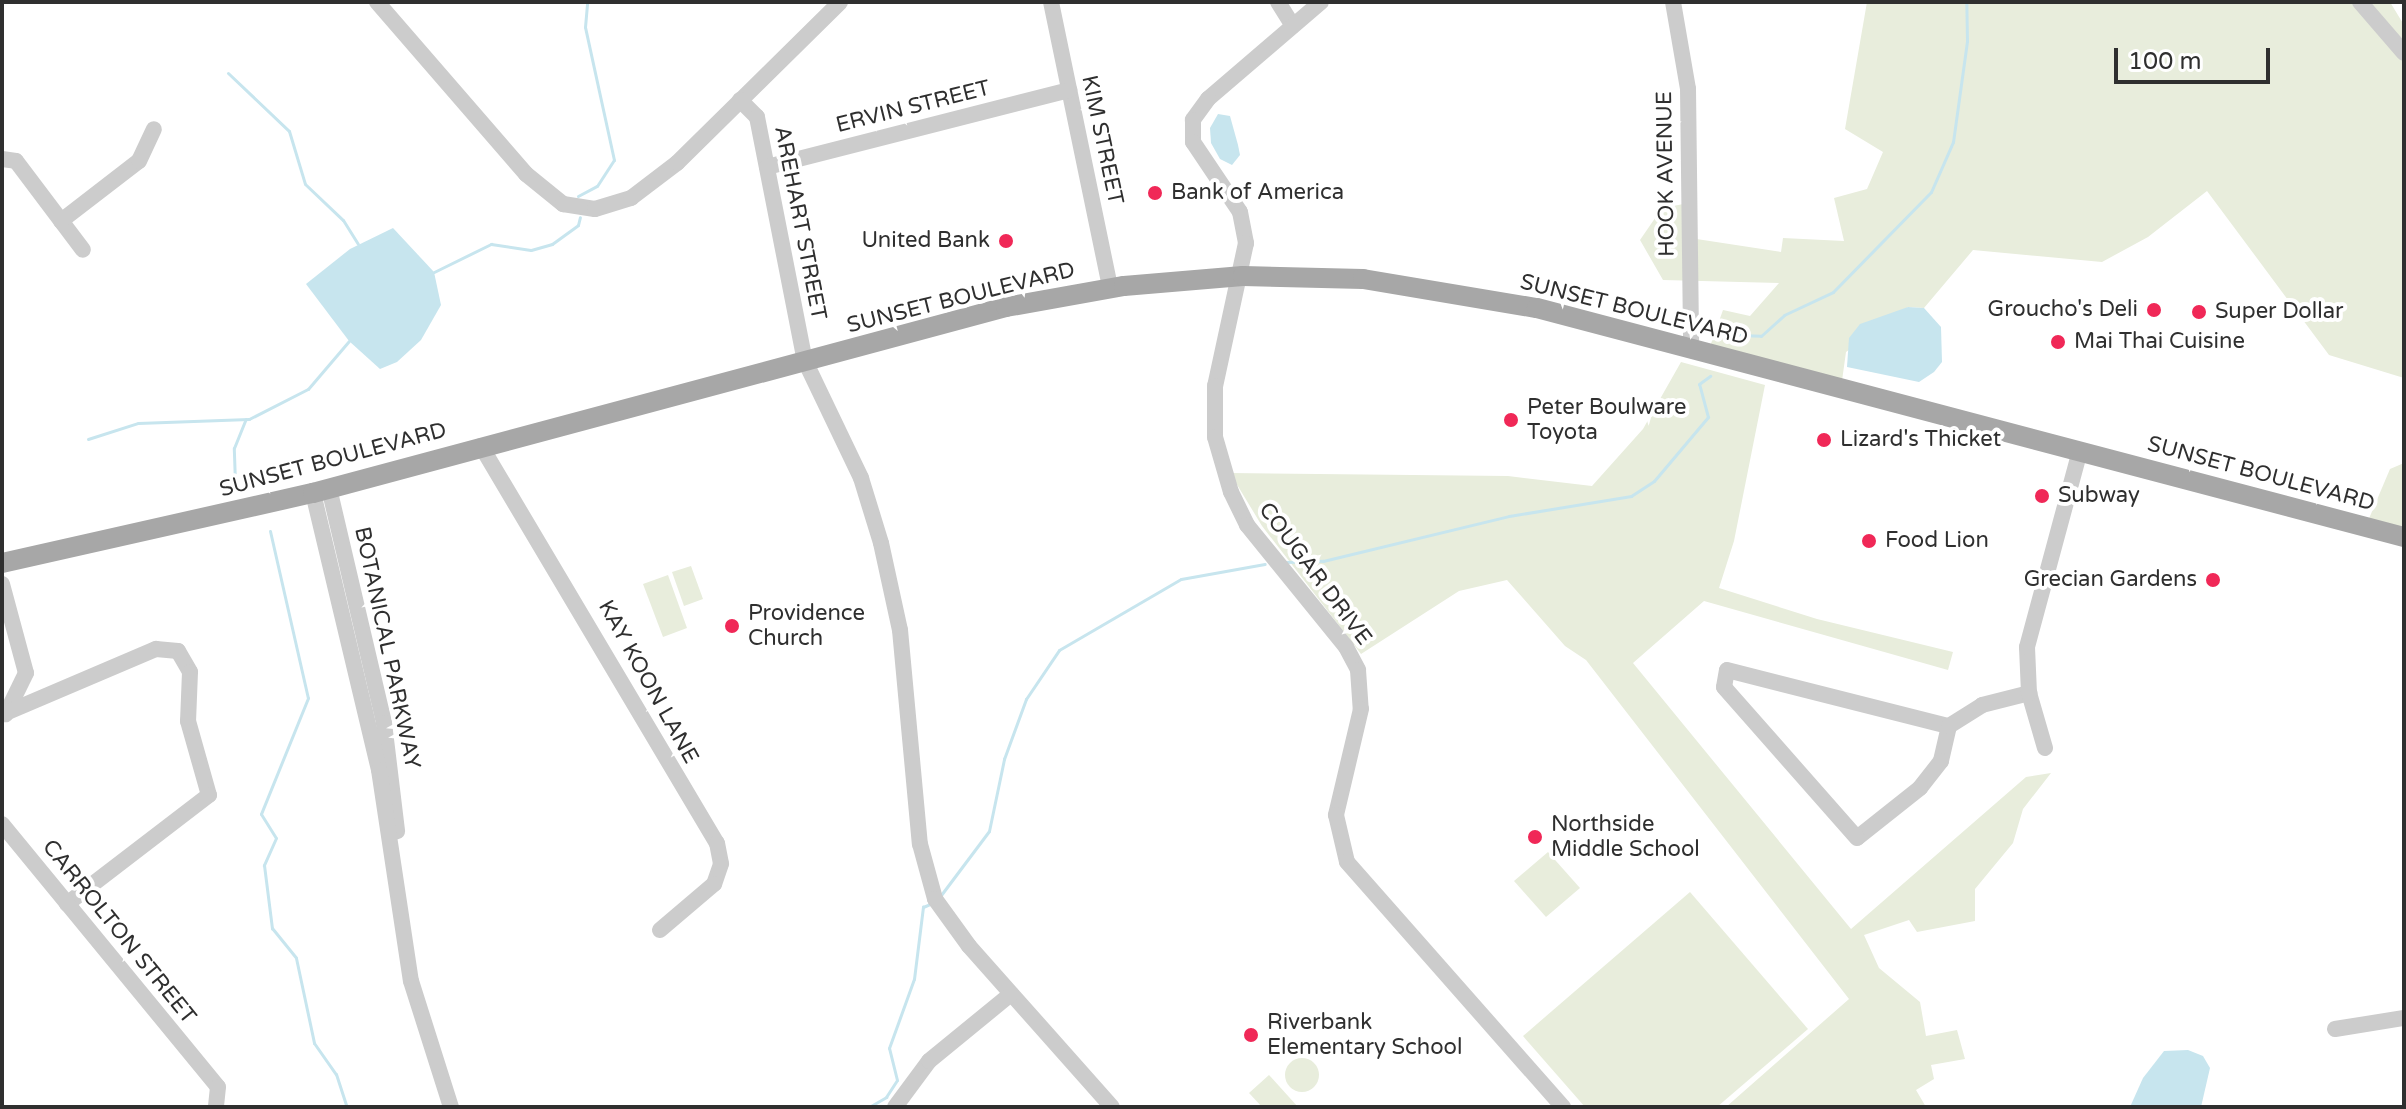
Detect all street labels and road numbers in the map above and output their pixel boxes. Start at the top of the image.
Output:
street label: KIM STREET [1075,73,1129,207]
street label: ERVIN STREET [833,75,993,139]
street label: HOOK AVENUE [1651,91,1681,257]
street label: AREHART STREET [768,124,832,322]
street label: SUNSET BOULEVARD [844,257,1078,339]
street label: SUNSET BOULEVARD [1517,269,1751,351]
street label: SUNSET BOULEVARD [217,417,449,503]
street label: SUNSET BOULEVARD [2145,431,2377,517]
street label: COUGAR DRIVE [1253,498,1377,650]
street label: BOTANICAL PARKWAY [348,524,426,772]
street label: KAY KOON LANE [592,596,704,768]
street label: CARROLTON STREET [37,835,201,1029]

